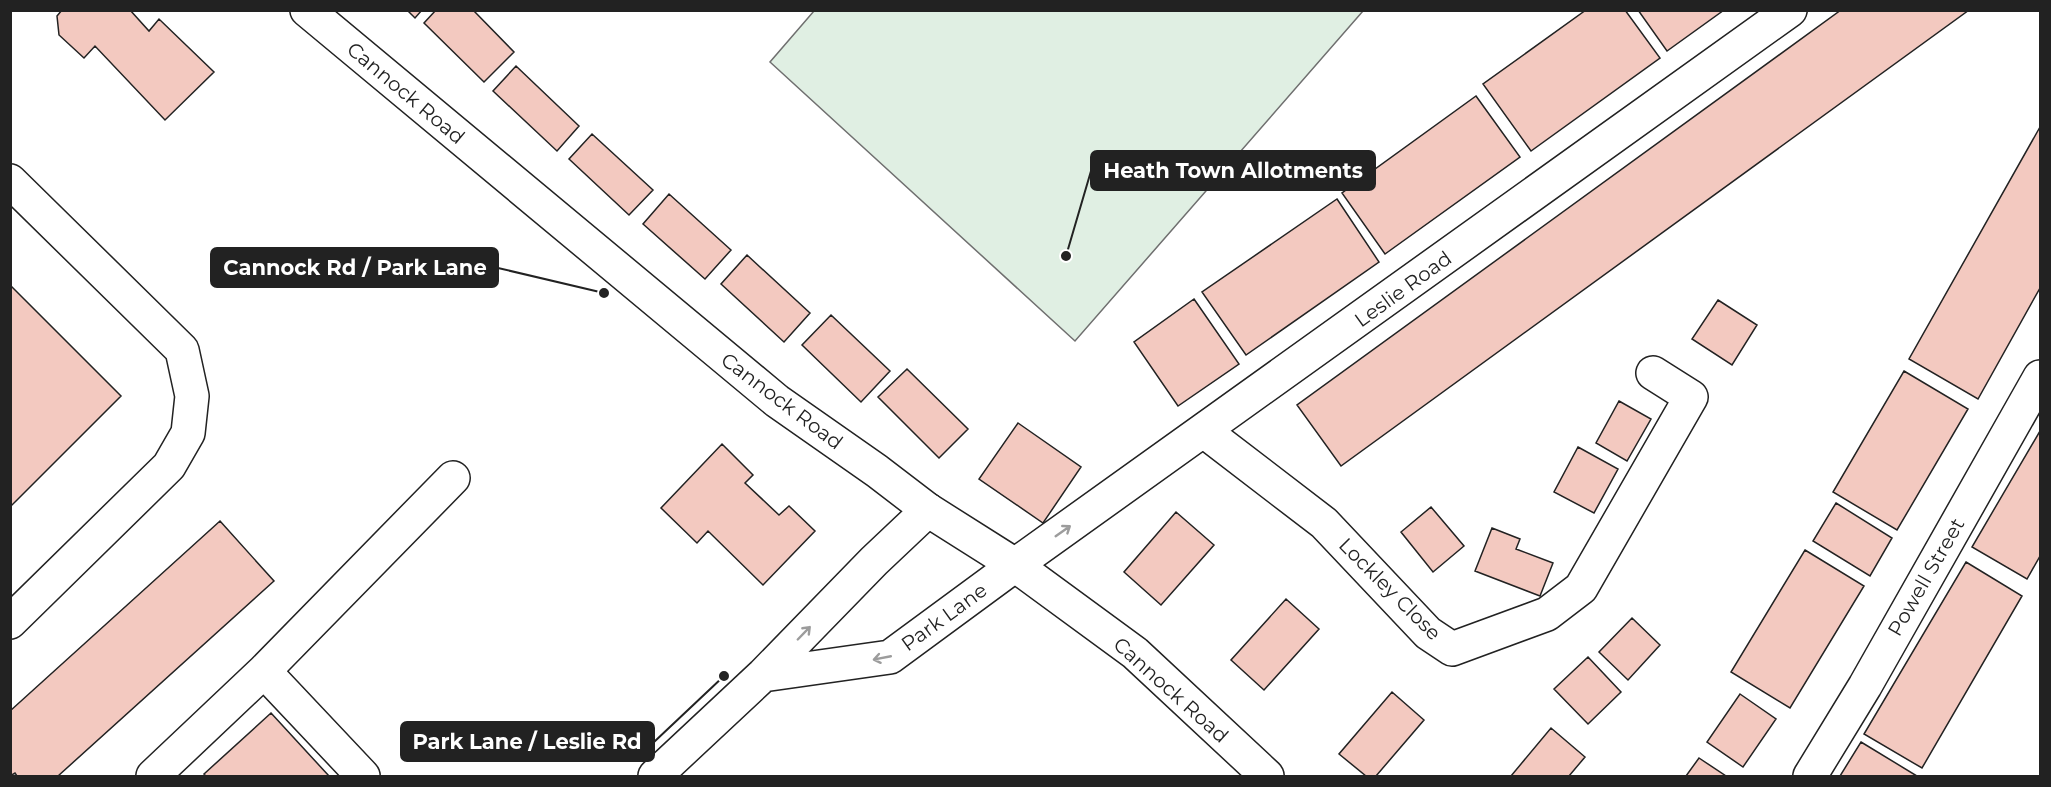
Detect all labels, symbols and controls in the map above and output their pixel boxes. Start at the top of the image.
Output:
street label: Cannock Road [342,37,470,149]
callout: Heath Town Allotments [1091,151,1375,190]
text: Heath Town Allotments [1103,158,1363,183]
street label: Leslie Road [1350,246,1456,332]
callout: Cannock Rd / Park Lane [211,248,498,287]
text: Cannock Rd / Park Lane [223,255,487,280]
street label: Cannock Road [716,347,848,455]
street label: Powell Street [1883,514,1969,640]
one-way arrow [1054,525,1070,537]
street label: Lockley Close [1334,533,1446,645]
street label: Park Lane [896,578,992,656]
one-way arrow [797,626,811,641]
street label: Cannock Road [1109,632,1233,748]
one-way arrow [873,653,892,664]
callout: Park Lane / Leslie Rd [401,722,654,761]
text: Park Lane / Leslie Rd [412,729,642,754]

